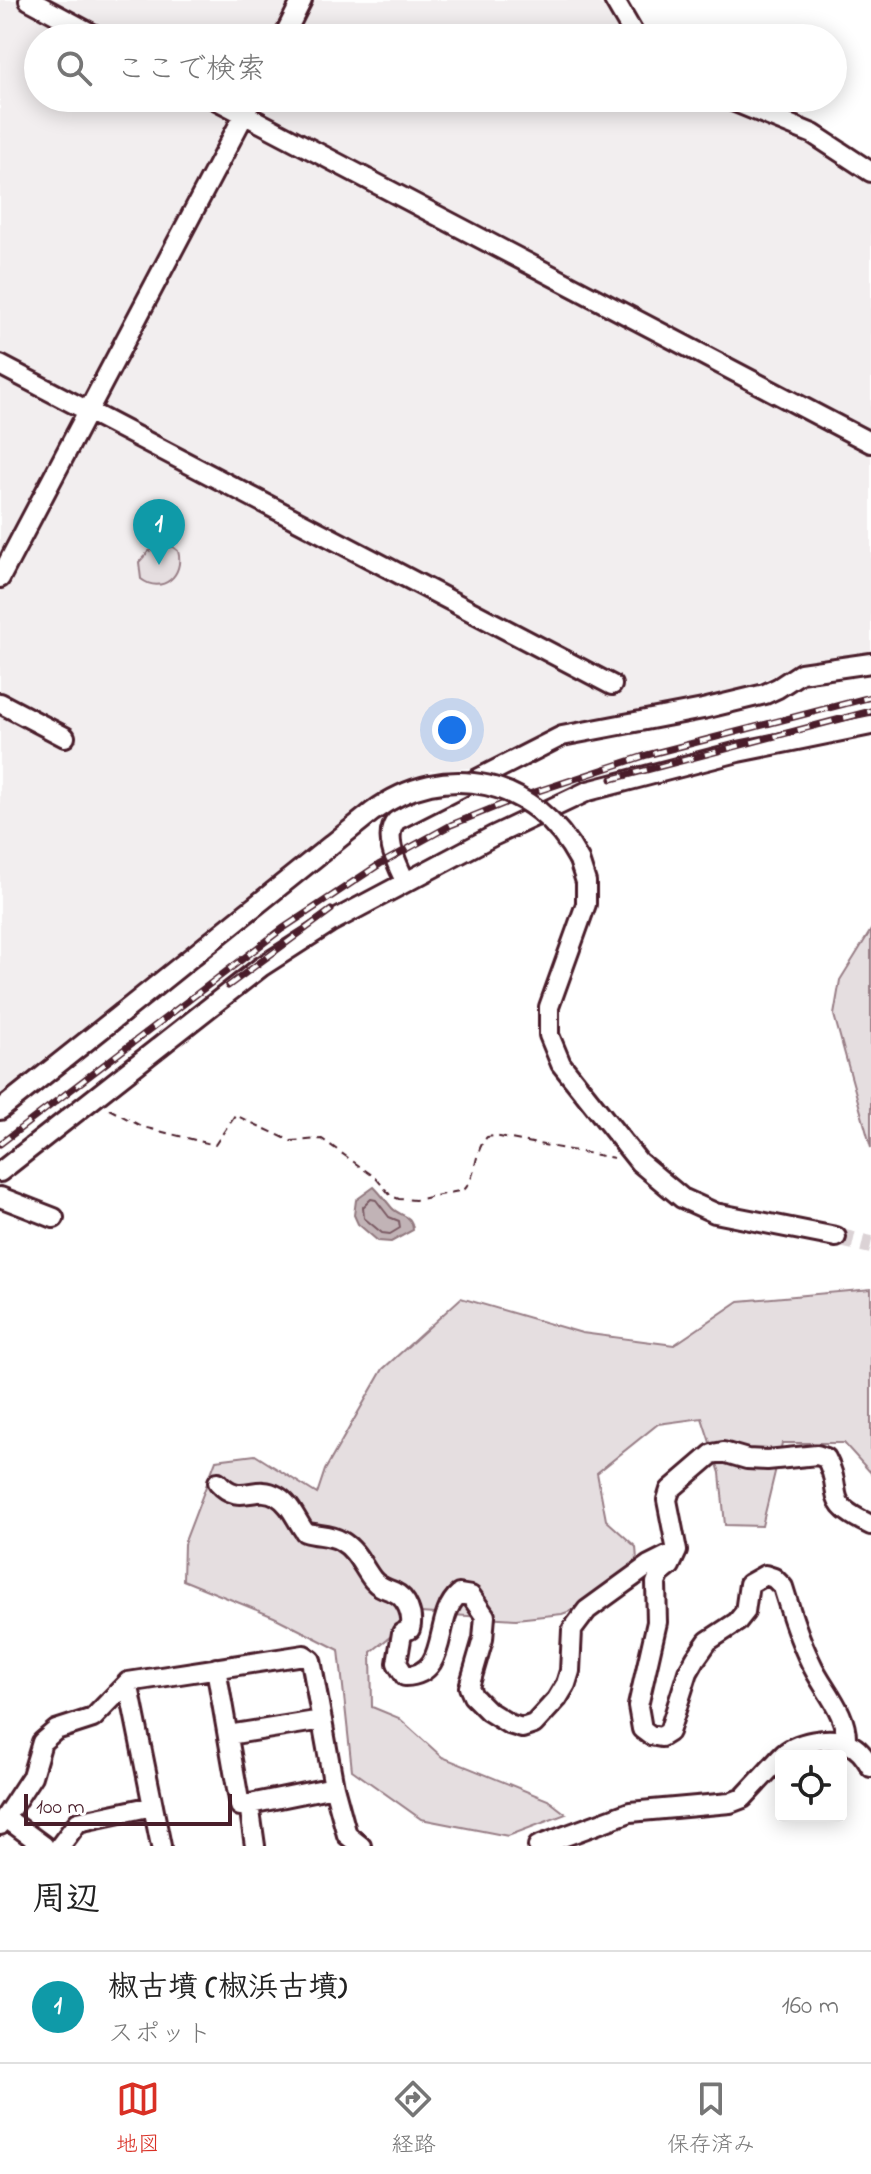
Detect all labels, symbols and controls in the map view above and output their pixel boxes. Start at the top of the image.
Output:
search box [24,24,847,112]
icon: search [52,46,96,90]
text: ここで検索 [116,49,266,93]
pin: 1 [133,499,185,565]
your location [432,710,472,750]
map controls [775,1750,847,1822]
button: locate [775,1750,847,1822]
scale bar [24,1790,232,1826]
text: 100 m [36,1792,85,1824]
text: 周辺 [32,1876,100,1926]
text: 椒古墳 (椒浜古墳) [108,1967,347,2011]
text: 1 [54,1988,62,2026]
text: 160 m [781,1988,839,2026]
text: スポット [108,2016,212,2054]
tab: 地図 [116,2077,160,2162]
tab: 経路 [391,2077,435,2162]
tab: 保存済み [667,2077,755,2162]

